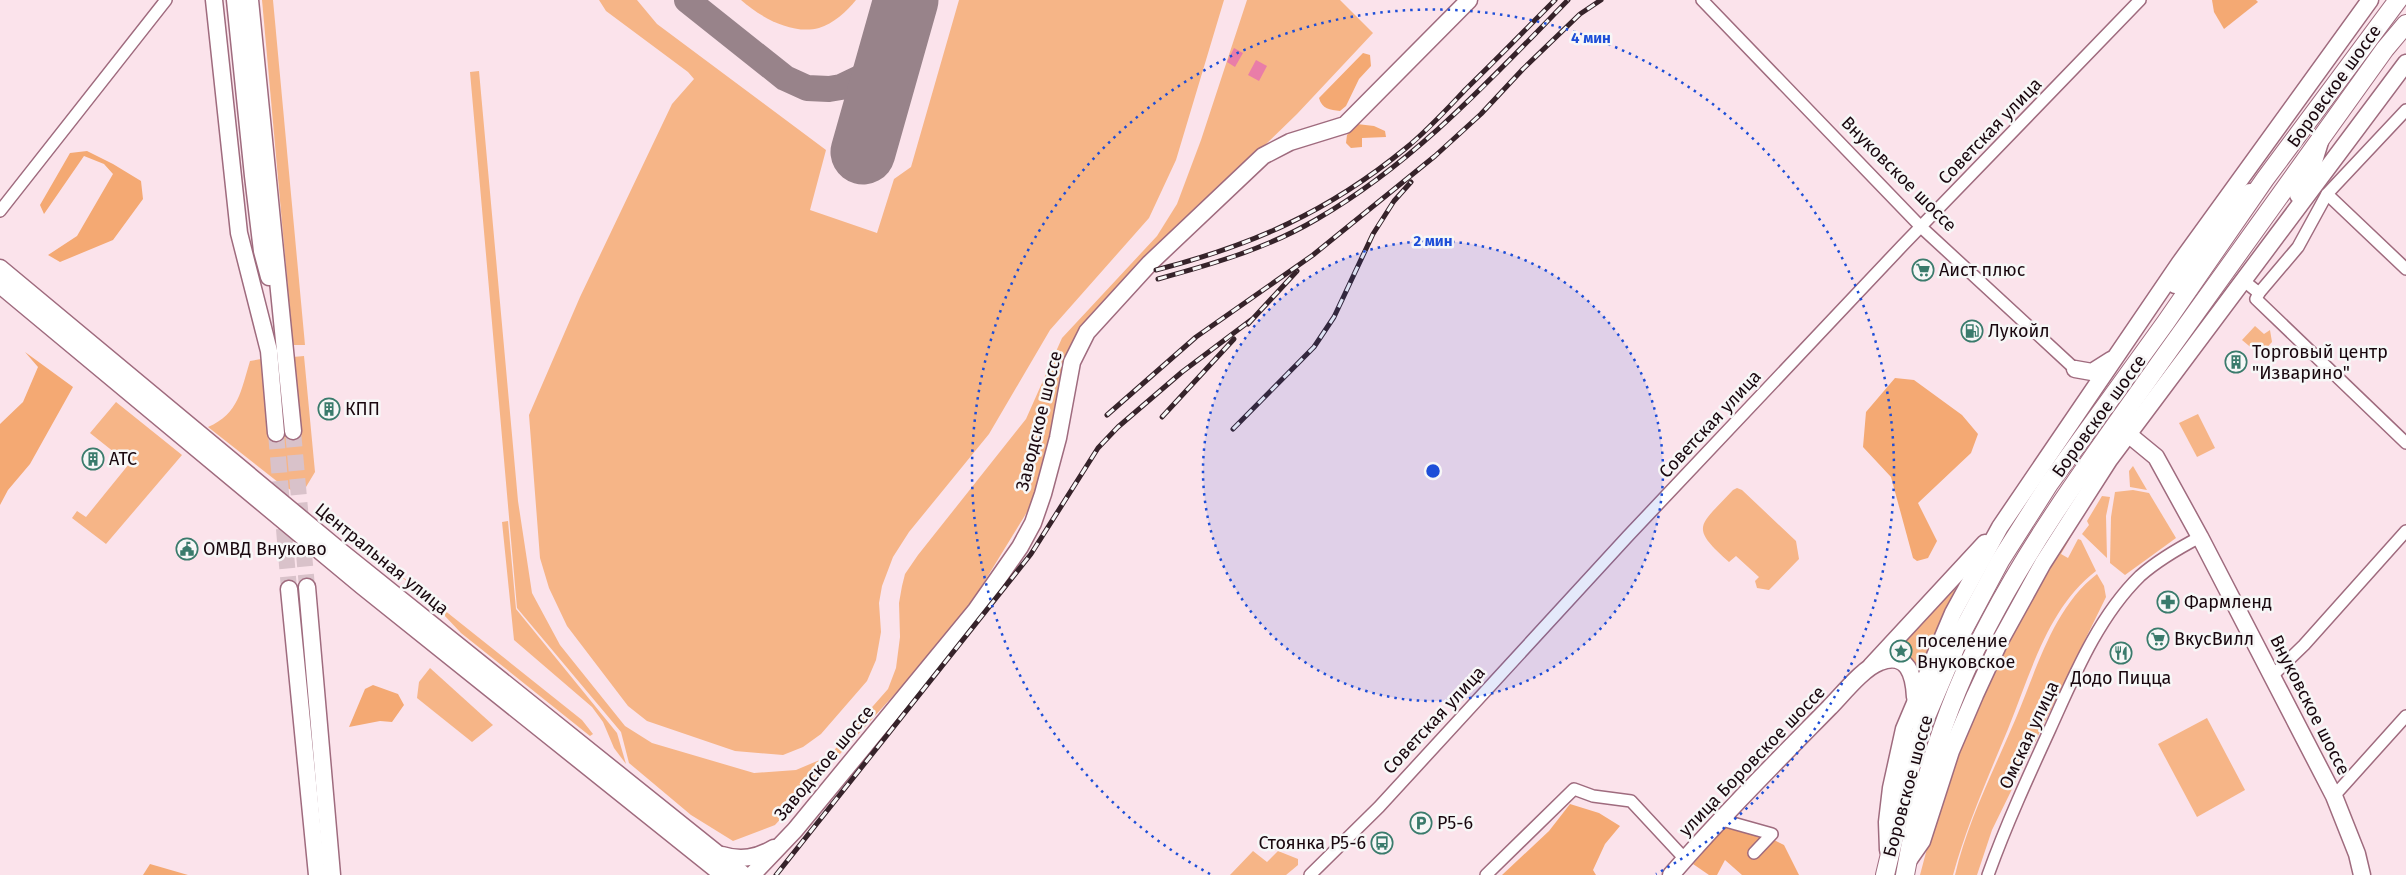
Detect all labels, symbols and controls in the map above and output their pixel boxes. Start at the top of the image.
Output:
street label: Боровское шоссе [2282,20,2386,152]
text: 4 мин [1571,29,1611,47]
street label: Советская улица [1934,73,2046,189]
street label: Внуковское шоссе [1837,112,1961,236]
text: 2 мин [1413,232,1453,250]
supermarket icon: Аист плюс [1911,258,1935,282]
place label: Аист плюс [1939,259,2026,281]
fuel station icon: Лукойл [1960,319,1984,343]
place label: Лукойл [1988,320,2050,342]
place label: Торговый центр "Изварино" [2252,341,2388,384]
street label: Заводское шоссе [1011,349,1067,493]
street label: Боровское шоссе [2047,350,2151,482]
building icon: Торговый центр "Изварино" [2224,350,2248,374]
street label: Советская улица [1654,365,1766,483]
building icon: КПП [317,397,341,421]
place label: КПП [345,398,380,420]
building icon: АТС [81,447,105,471]
place label: АТС [109,448,137,470]
centre of rings [1424,462,1442,480]
street label: Центральная улица [311,498,453,620]
public building icon: ОМВД Внуково [175,537,199,561]
place label: ОМВД Внуково [203,538,327,560]
pharmacy icon: Фармленд [2156,590,2180,614]
place label: Фармленд [2184,591,2272,613]
supermarket icon: ВкусВилл [2146,627,2170,651]
place label: ВкусВилл [2174,628,2254,650]
place label: поселение Внуковское [1917,630,2015,673]
street label: Внуковское шоссе [2265,631,2355,779]
place icon: поселение Внуковское [1889,639,1913,663]
restaurant icon: Додо Пицца [2109,641,2133,665]
street label: Советская улица [1378,661,1490,779]
place label: Додо Пицца [2070,667,2171,689]
street label: Омская улица [1994,677,2064,793]
street label: улица Боровское шоссе [1674,681,1830,841]
street label: Заводское шоссе [769,701,879,825]
street label: Боровское шоссе [1878,713,1938,859]
parking icon: Р5-6 [1409,811,1433,835]
place label: Р5-6 [1437,812,1473,834]
bus stop icon: Стоянка Р5-6 [1370,831,1394,855]
place label: Стоянка Р5-6 [1259,832,1366,854]

